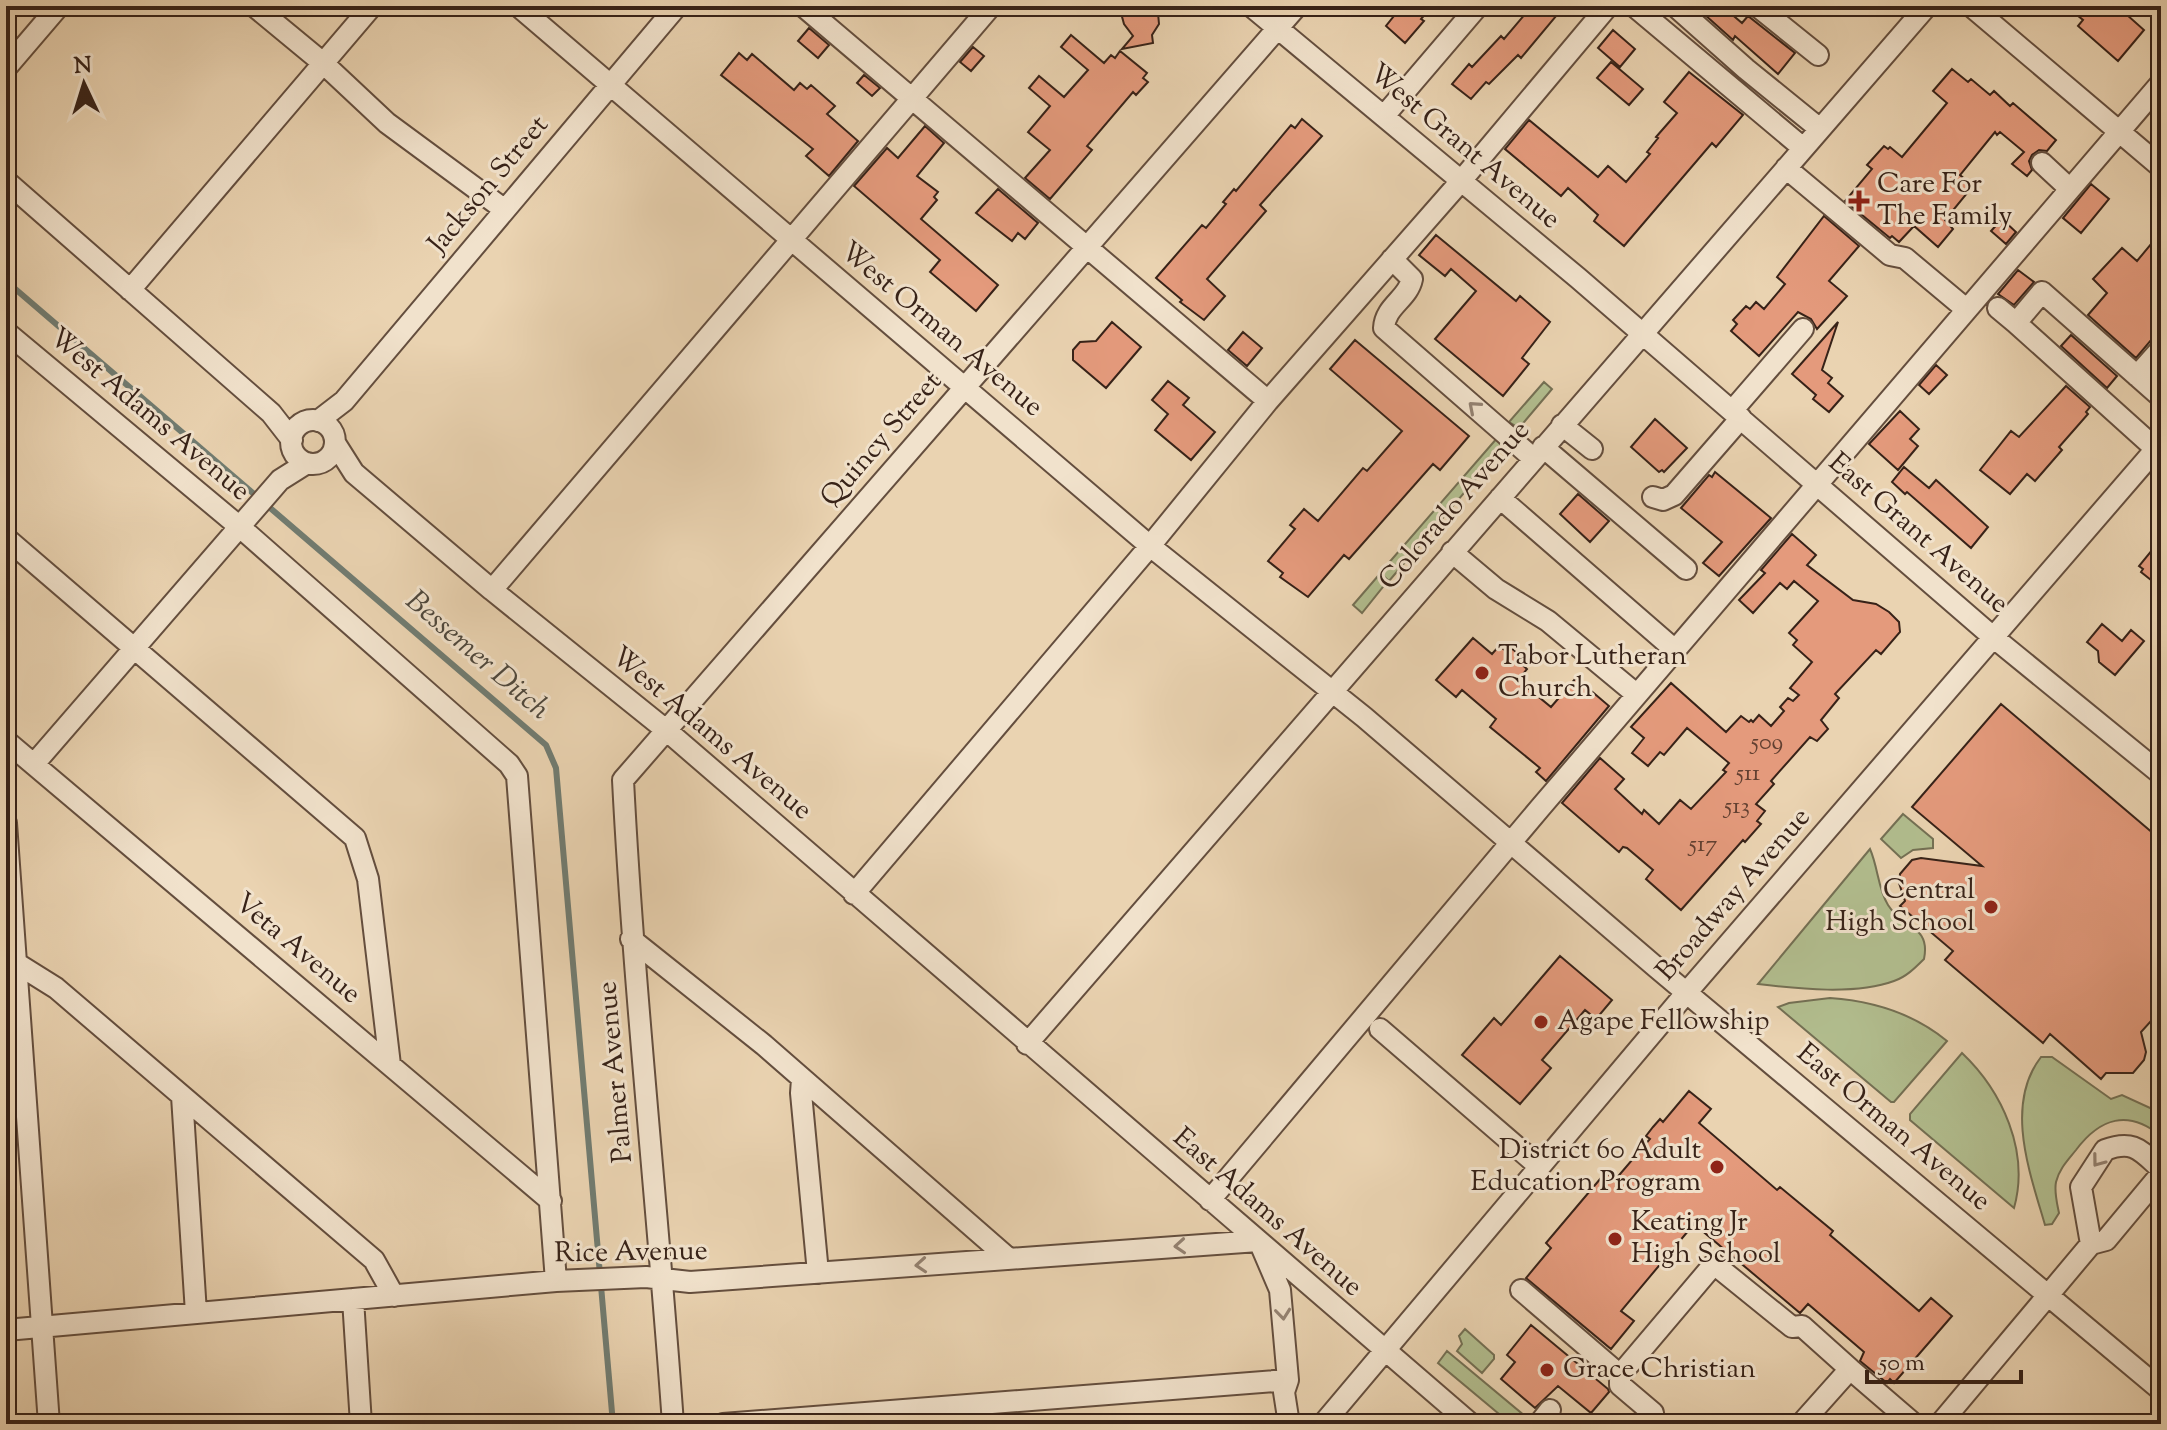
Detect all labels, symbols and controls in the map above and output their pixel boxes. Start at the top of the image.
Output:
north arrow [44,44,124,124]
text: N [73,50,93,84]
street label: West Grant Avenue [1359,55,1569,239]
street label: Jackson Street [418,107,559,264]
place label: Care For The Family [1877,165,2012,237]
marker: Care For The Family [1848,190,1870,212]
street label: West Orman Avenue [831,233,1051,427]
street label: West Adams Avenue [40,319,258,511]
street label: Quincy Street [812,363,952,516]
one-way arrow [1469,402,1484,416]
street label: Colorado Avenue [1370,412,1540,600]
street label: East Grant Avenue [1819,444,2017,624]
water label: Bessemer Ditch [395,581,559,731]
place label: Tabor Lutheran Church [1498,637,1687,709]
street label: West Adams Avenue [602,638,820,830]
marker: Tabor Lutheran Church [1473,664,1491,682]
house number: 509 [1749,726,1783,760]
house number: 511 [1734,757,1760,791]
house number: 513 [1722,790,1750,824]
street label: Broadway Avenue [1647,799,1821,991]
house number: 517 [1687,828,1717,862]
place label: Central High School [1825,871,1975,943]
street label: Veta Avenue [225,884,369,1014]
marker: Central High School [1982,898,2000,916]
street label: Palmer Avenue [588,980,644,1164]
place label: Agape Fellowship [1557,1002,1770,1042]
marker: Agape Fellowship [1532,1013,1550,1031]
street label: East Orman Avenue [1787,1035,1999,1221]
street label: East Adams Avenue [1163,1119,1371,1307]
place label: District 60 Adult Education Program [1470,1131,1701,1203]
one-way arrow [2094,1152,2108,1166]
marker: District 60 Adult Education Program [1708,1158,1726,1176]
place label: Keating Jr High School [1631,1203,1781,1275]
marker: Keating Jr High School [1606,1230,1624,1248]
street label: Rice Avenue [554,1232,708,1274]
one-way arrow [1173,1237,1186,1254]
one-way arrow [914,1256,927,1273]
one-way arrow [1274,1308,1291,1321]
scale bar [1867,1334,2021,1384]
text: 50 m [1877,1347,1925,1381]
place label: Grace Christian [1563,1350,1756,1390]
marker: Grace Christian [1538,1361,1556,1379]

